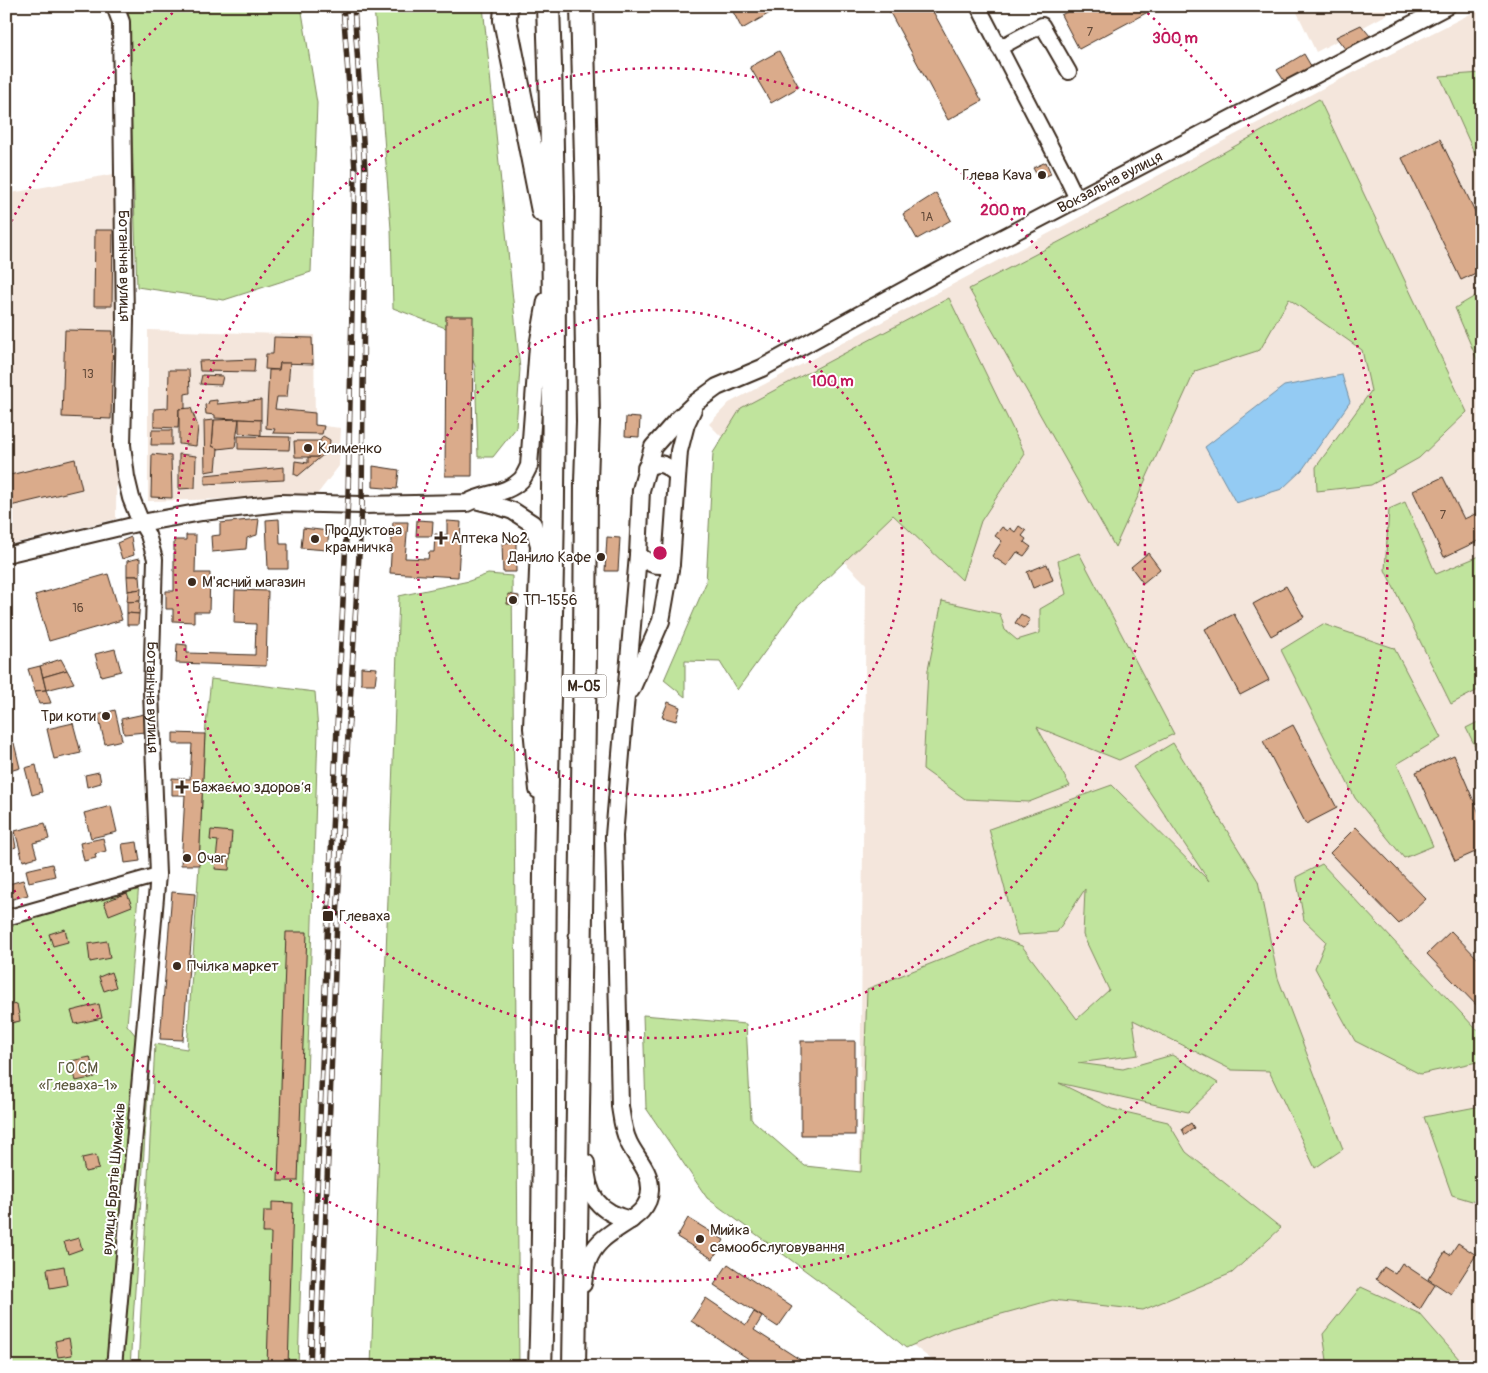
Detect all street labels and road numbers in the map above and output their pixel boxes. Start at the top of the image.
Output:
street label: Вокзальна вулиця [1054,147,1166,217]
street label: Ботанічна вулиця [114,210,135,322]
street label: Ботанічна вулиця [141,641,163,754]
road number: М-05 [562,674,606,698]
street label: вулиця Братів Шумейків [98,1102,130,1256]

